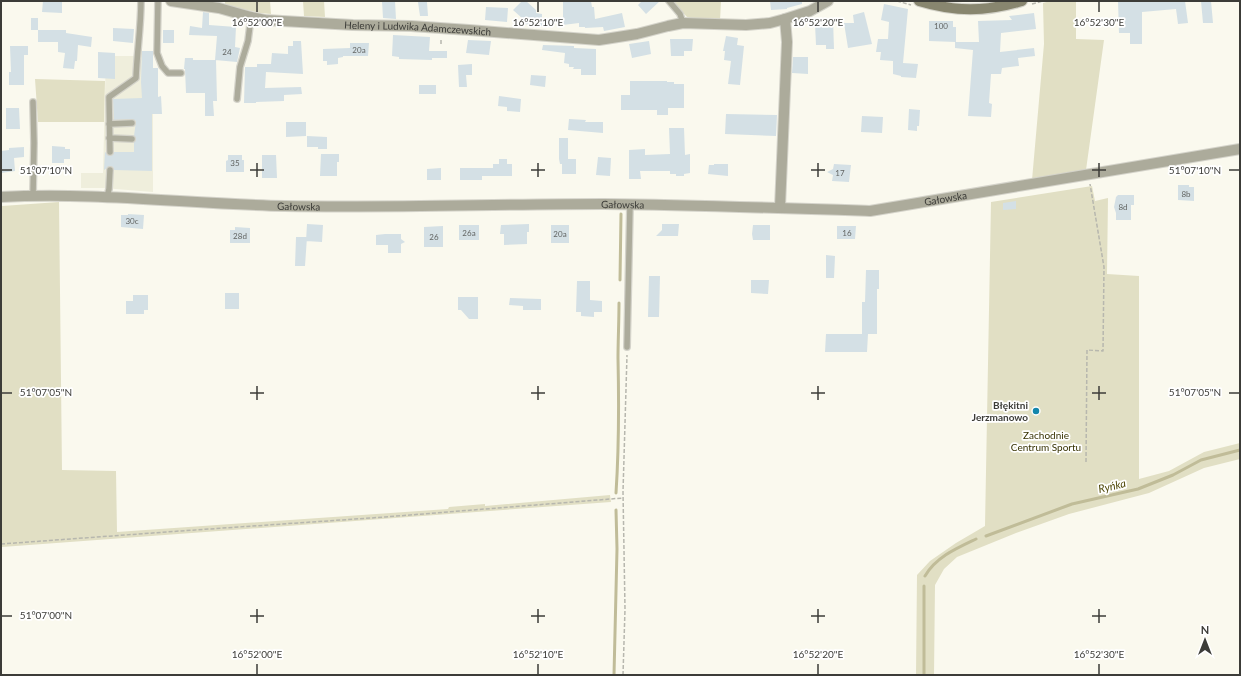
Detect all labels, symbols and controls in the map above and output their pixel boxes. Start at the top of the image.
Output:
text: 16°52'00"E [232,16,282,28]
text: 16°52'10"E [513,16,563,28]
text: 16°52'20"E [793,16,843,28]
text: 16°52'30"E [1074,16,1124,28]
street label: Heleny i Ludwika Adamczewskich [344,19,492,38]
house number: 100 [934,21,948,31]
house number: 20a [352,45,366,55]
house number: 24 [222,47,232,57]
house number: 35 [230,158,240,168]
text: 51°07'10"N [20,164,72,176]
text: 51°07'10"N [1169,164,1221,176]
house number: 17 [835,168,845,178]
street label: Gałowska [923,189,968,208]
house number: 8b [1181,189,1191,199]
street label: Gałowska [601,198,645,211]
street label: Gałowska [277,200,320,212]
house number: 8d [1118,202,1128,212]
house number: 30c [125,216,139,226]
house number: 26a [462,228,476,238]
house number: 16 [842,228,852,238]
house number: 20a [553,229,567,239]
house number: 28d [233,231,247,241]
house number: 26 [429,232,439,242]
text: 51°07'05"N [20,386,72,398]
text: 51°07'05"N [1169,386,1221,398]
place label: Błękitni Jerzmanowo [972,399,1028,423]
marker: Błękitni Jerzmanowo [1031,406,1041,416]
park label: Zachodnie Centrum Sportu [1011,429,1081,453]
water label: Ryńka [1097,476,1127,495]
text: 51°07'00"N [20,609,72,621]
north arrow [1185,620,1225,660]
text: N [1201,623,1209,636]
text: 16°52'00"E [232,648,282,660]
text: 16°52'10"E [513,648,563,660]
text: 16°52'20"E [793,648,843,660]
text: 16°52'30"E [1074,648,1124,660]

